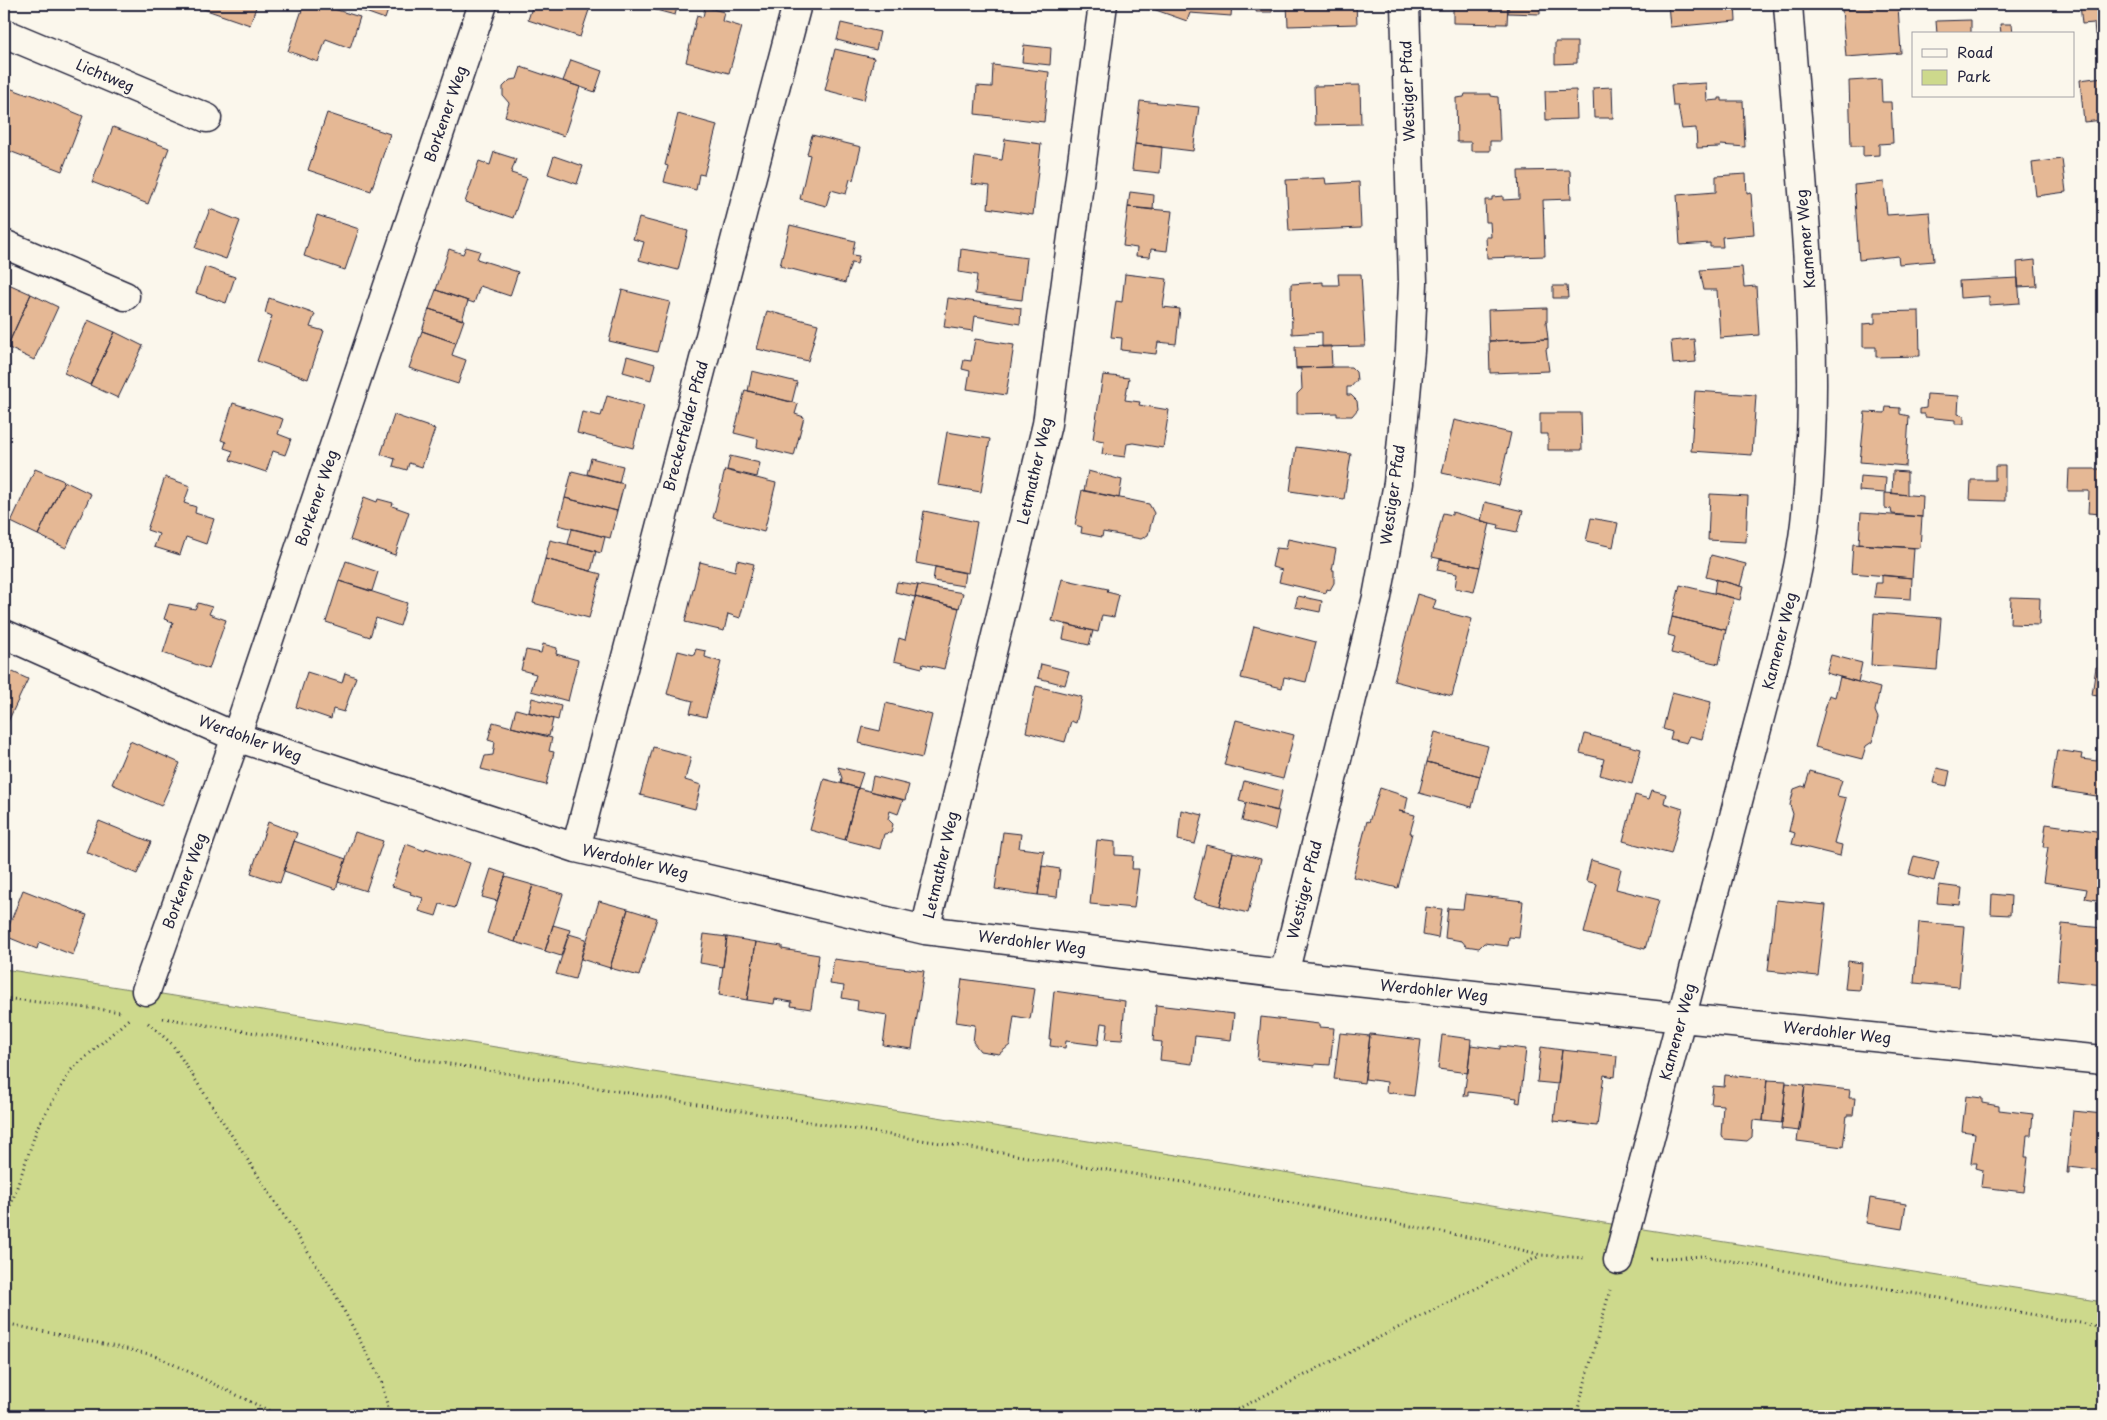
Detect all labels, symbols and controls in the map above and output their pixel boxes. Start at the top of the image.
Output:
legend [1912,32,2074,98]
street label: Westiger Pfad [1393,40,1420,142]
text: Road [1957,40,1993,63]
street label: Lichtweg [73,52,139,97]
street label: Borkener Weg [417,62,472,165]
text: Park [1957,64,1991,87]
street label: Kamener Weg [1789,189,1820,290]
street label: Breckerfelder Pfad [656,358,713,493]
street label: Letmather Weg [1010,415,1057,527]
street label: Westiger Pfad [1373,443,1410,546]
street label: Borkener Weg [288,446,343,549]
street label: Kamener Weg [1755,590,1802,692]
street label: Werdohler Weg [195,708,306,767]
street label: Letmather Weg [916,809,963,921]
street label: Borkener Weg [156,829,212,932]
street label: Werdohler Weg [580,837,691,884]
street label: Westiger Pfad [1280,838,1327,941]
street label: Werdohler Weg [977,923,1088,960]
street label: Werdohler Weg [1379,972,1489,1007]
street label: Kamener Weg [1653,981,1701,1083]
street label: Werdohler Weg [1782,1014,1892,1049]

